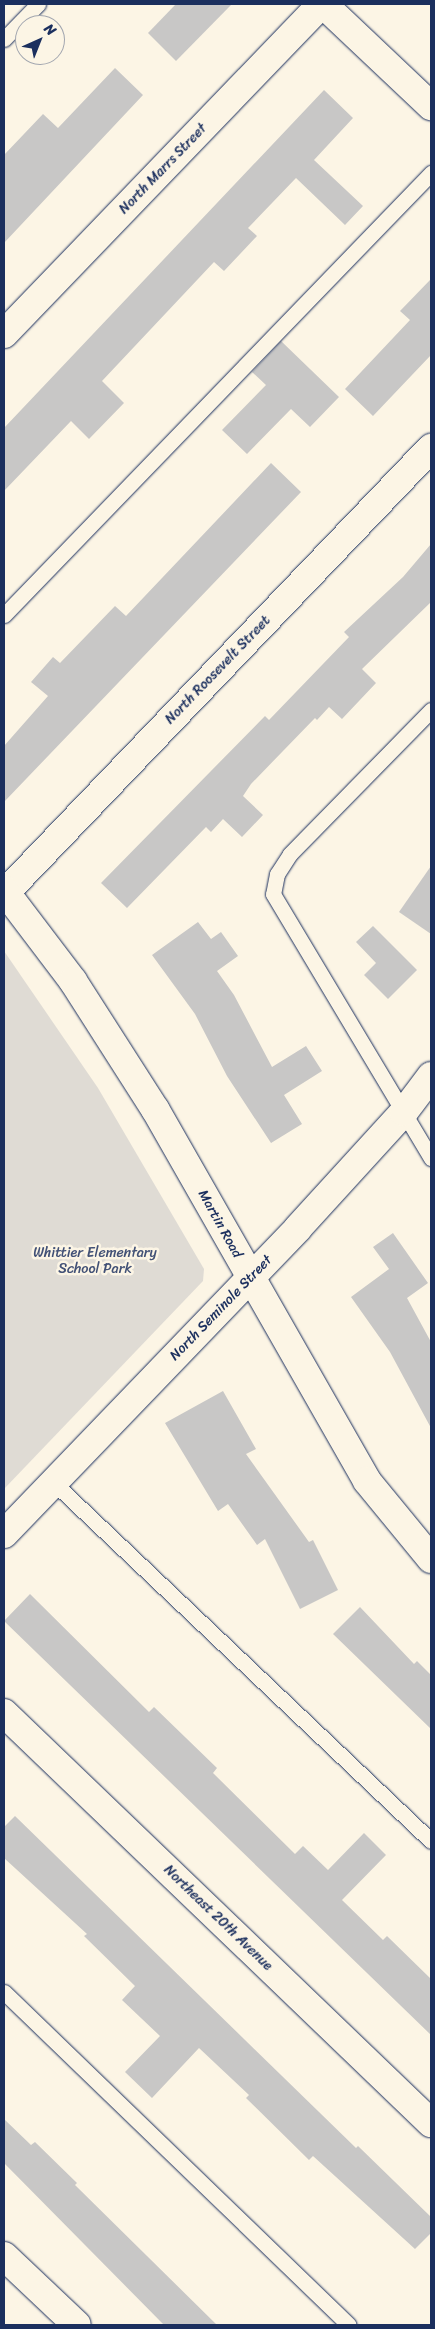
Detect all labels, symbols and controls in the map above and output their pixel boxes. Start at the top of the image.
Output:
north arrow [15,15,65,65]
text: N [38,17,62,42]
street label: North Marrs Street [115,120,211,218]
street label: North Roosevelt Street [162,612,274,728]
street label: Martin Road [194,1187,246,1261]
park label: Whittier Elementary School Park [33,1245,157,1278]
street label: North Seminole Street [166,1252,276,1364]
street label: Northeast 20th Avenue [160,1862,276,1974]

